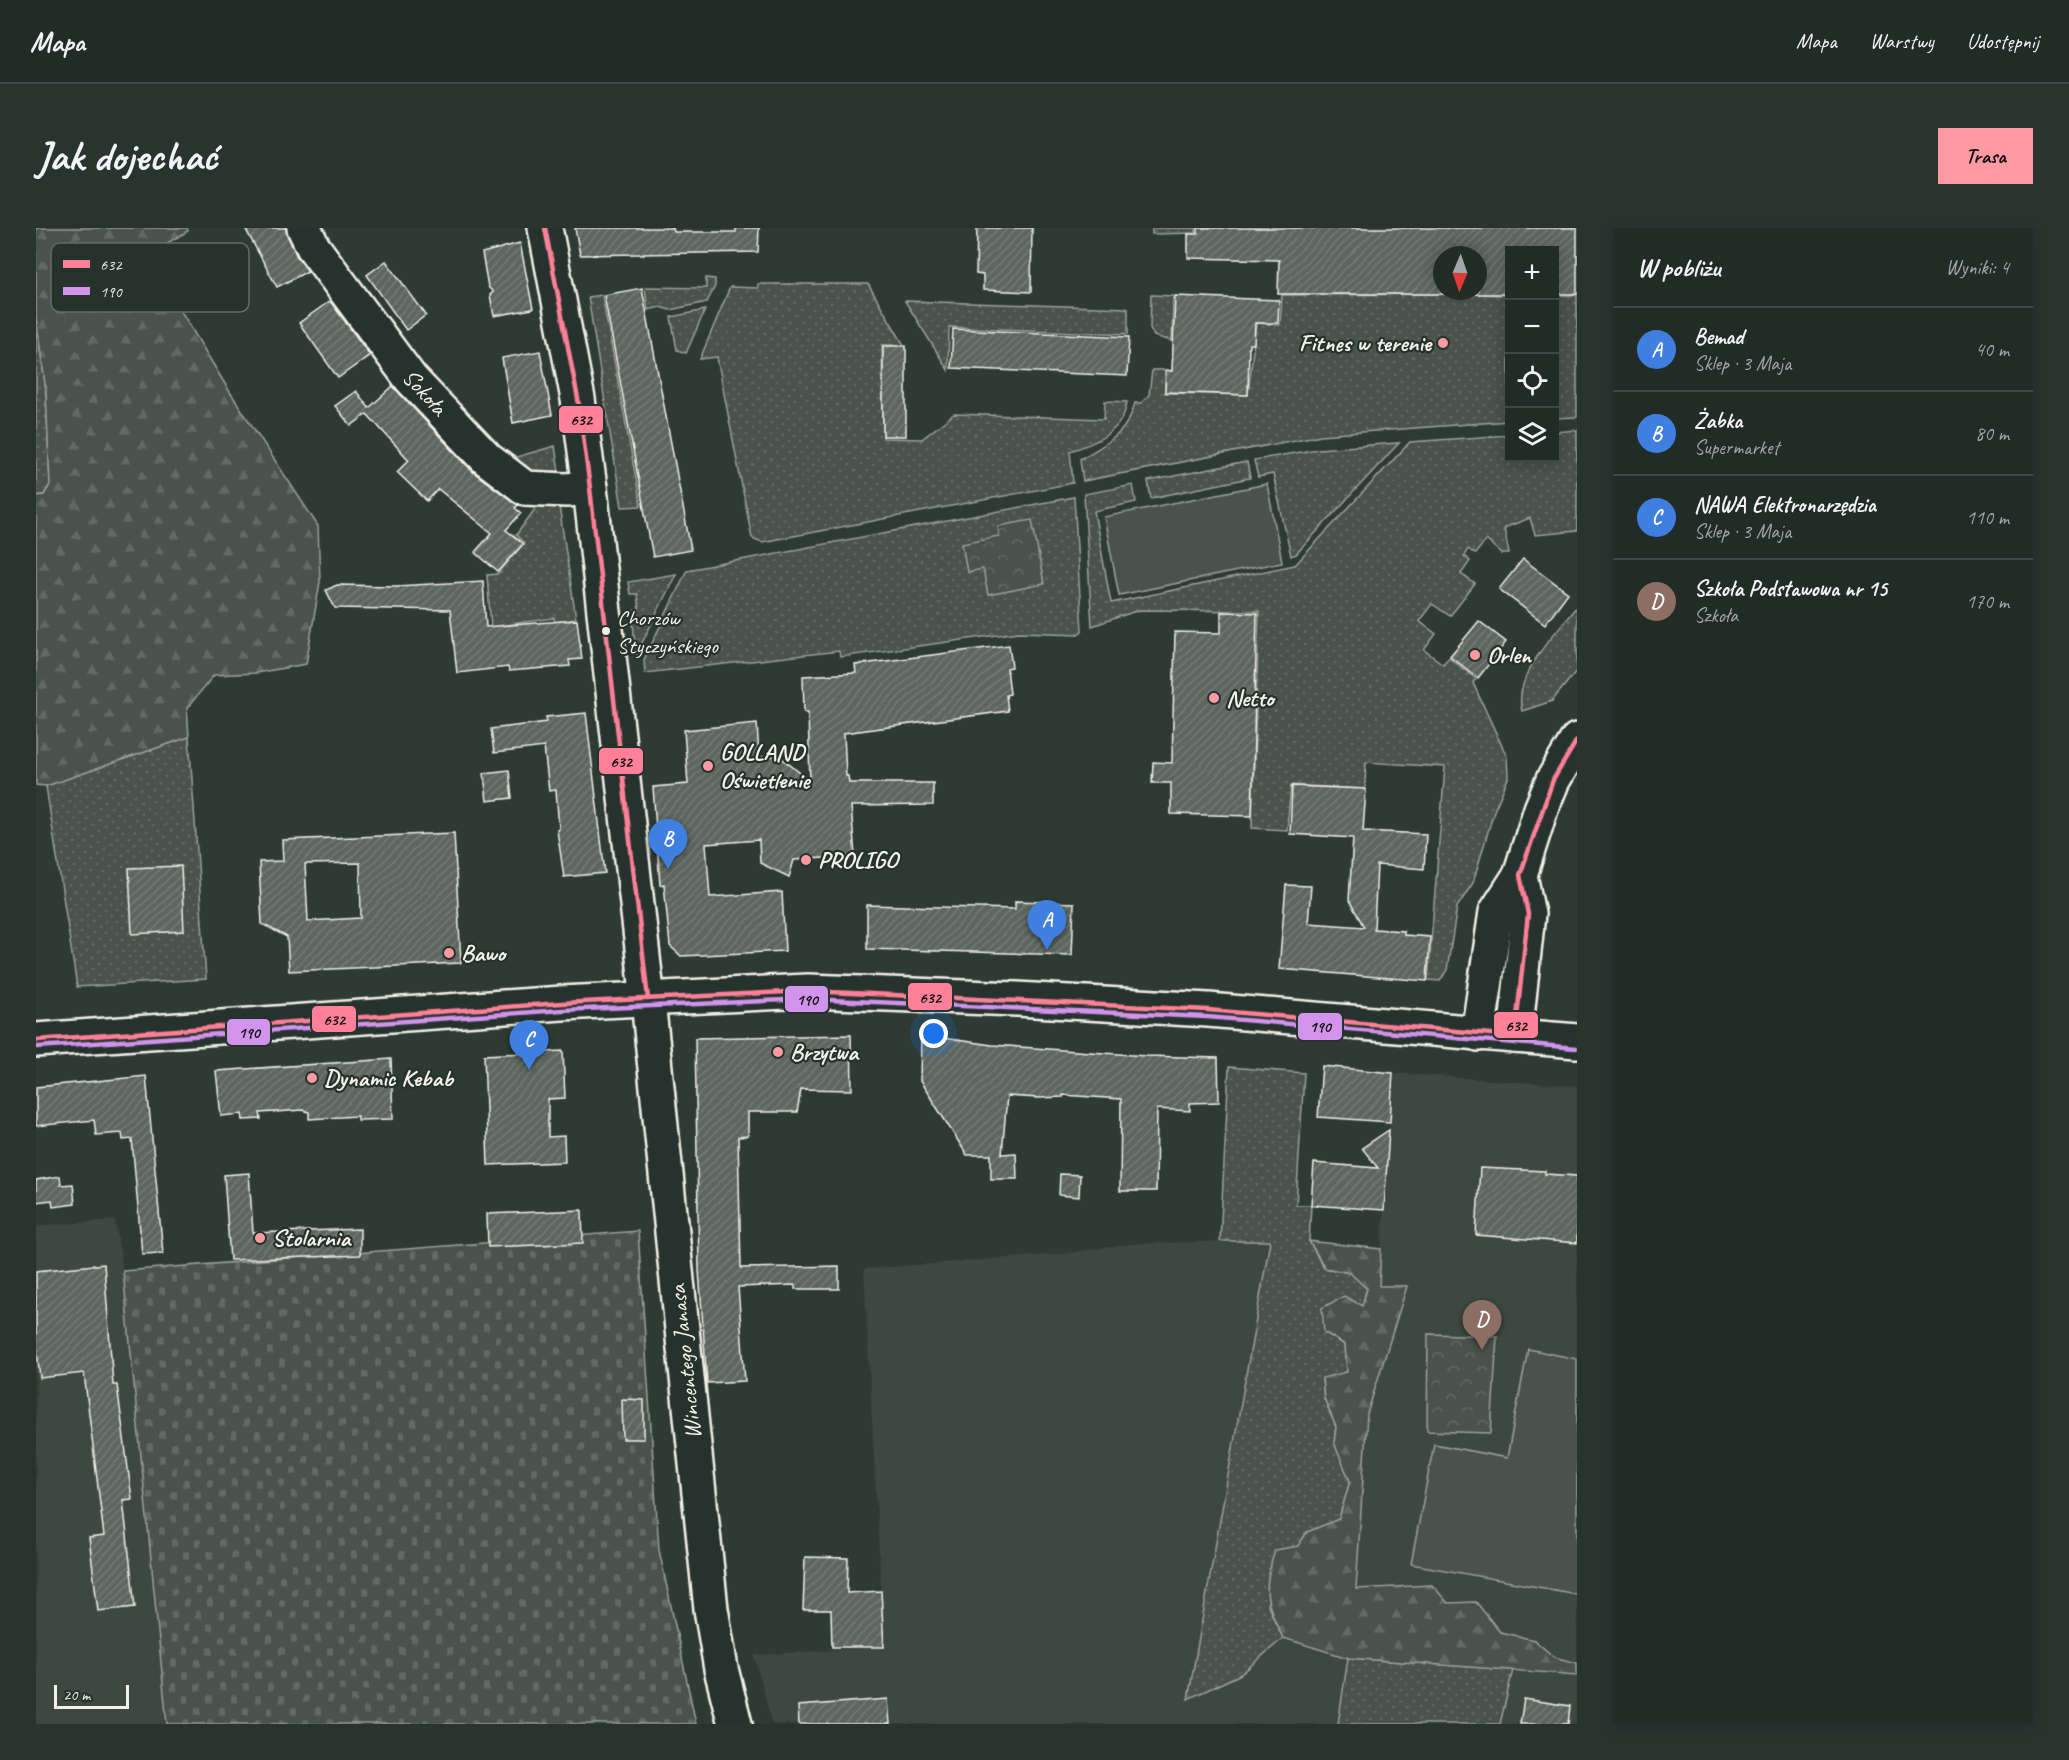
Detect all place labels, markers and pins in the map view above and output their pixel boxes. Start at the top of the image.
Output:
place label: Fitnes w terenie [1299,328,1433,358]
marker: Fitnes w terenie [1436,336,1450,350]
place label: Chorzów Styczyńskiego [617,604,719,660]
marker: Chorzów Styczyńskiego [600,625,612,637]
place label: Orlen [1487,640,1533,670]
marker: Orlen [1468,648,1482,662]
place label: Netto [1226,683,1276,713]
marker: Netto [1207,691,1221,705]
place label: GOLLAND Oświetlenie [720,737,812,795]
marker: GOLLAND Oświetlenie [701,759,715,773]
pin: B [648,820,688,869]
place label: PROLIGO [818,845,900,875]
marker: PROLIGO [799,853,813,867]
pin: A [1028,900,1066,950]
place label: Bawo [461,938,507,968]
marker: Bawo [442,946,456,960]
pin: C [510,1020,548,1070]
place label: Brzytwa [790,1037,860,1067]
marker: Brzytwa [771,1045,785,1059]
place label: Dynamic Kebab [324,1063,455,1093]
marker: Dynamic Kebab [305,1071,319,1085]
place label: Stolarnia [272,1223,352,1253]
marker: Stolarnia [253,1231,267,1245]
pin: D [1462,1300,1502,1350]

